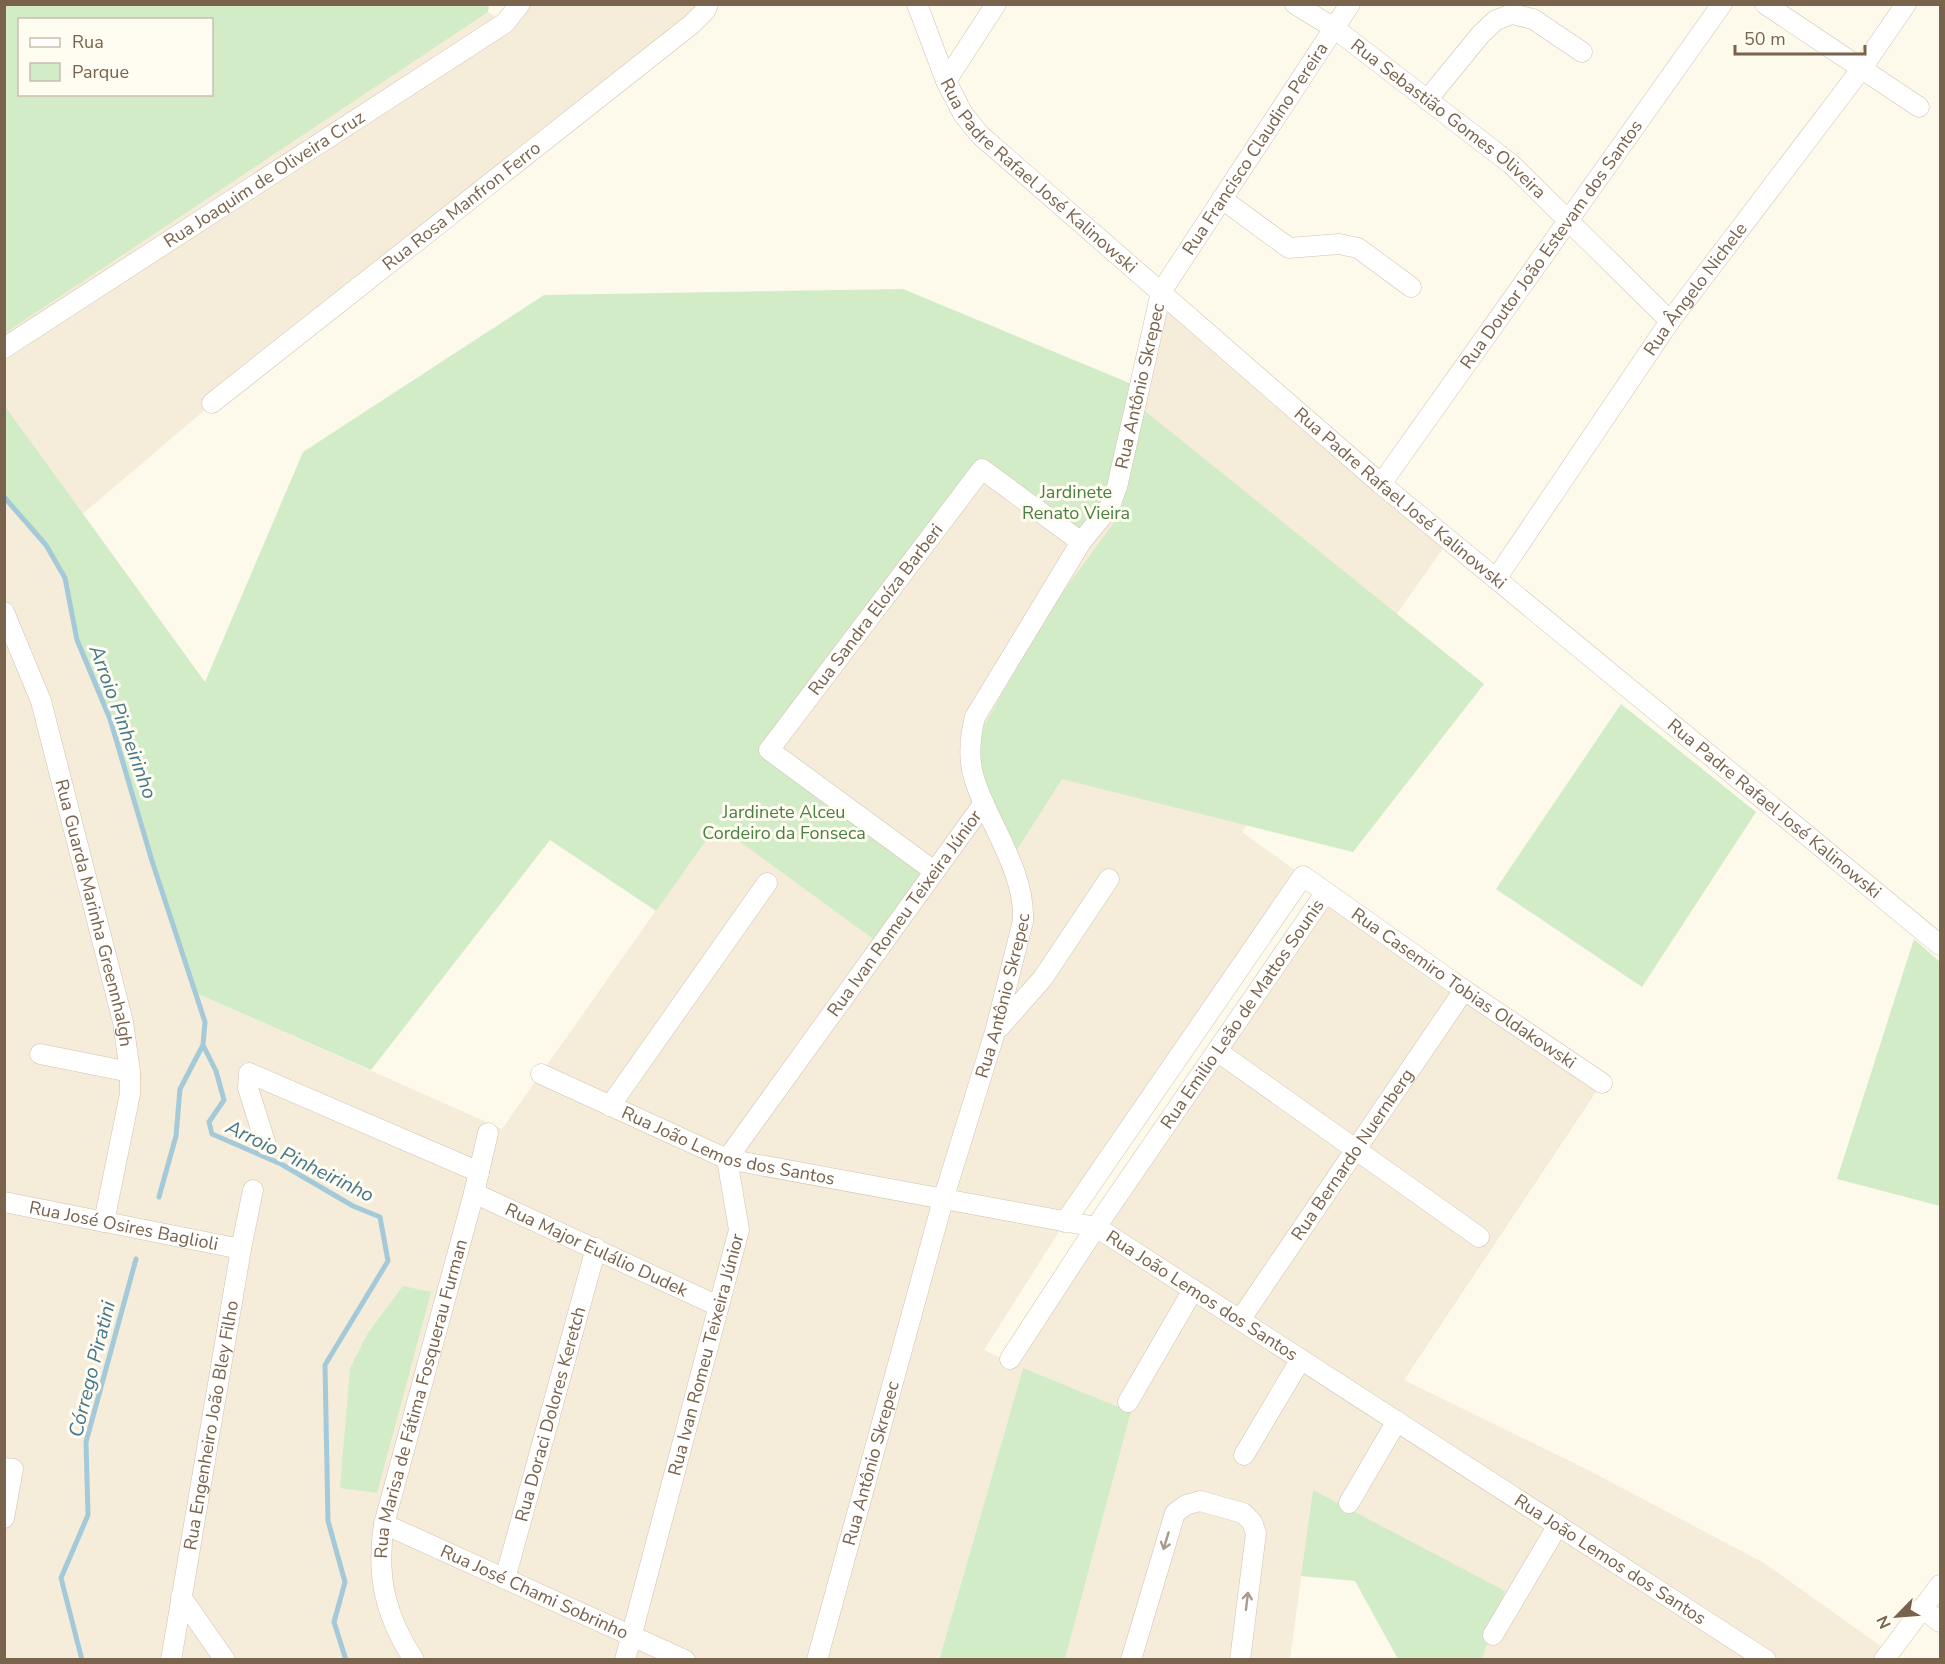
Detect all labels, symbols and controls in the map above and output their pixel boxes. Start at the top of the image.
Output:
legend [18,18,213,96]
scale bar [1735,18,1866,56]
text: 50 m [1744,27,1786,51]
text: Rua [72,30,104,54]
street label: Rua Sebastião Gomes Oliveira [1346,33,1551,204]
street label: Rua Francisco Claudino Pereira [1177,38,1334,259]
text: Parque [72,60,129,84]
street label: Rua Padre Rafael José Kalinowski [935,74,1142,279]
street label: Rua Joaquim de Oliveira Cruz [159,105,369,253]
street label: Rua Doutor João Estevam dos Santos [1455,115,1648,374]
street label: Rua Rosa Manfron Ferro [377,136,546,276]
street label: Rua Ângelo Nichele [1638,217,1753,360]
street label: Rua Antônio Skrepec [1109,301,1170,471]
street label: Rua Padre Rafael José Kalinowski [1289,402,1511,595]
park label: Jardinete Renato Vieira [1022,480,1130,525]
street label: Rua Sandra Eloíza Barberi [803,519,948,700]
water label: Arroio Pinheirinho [82,640,163,803]
street label: Rua Padre Rafael José Kalinowski [1662,713,1886,904]
street label: Rua Guarda Marinha Greennhalgh [49,777,138,1048]
park label: Jardinete Alceu Cordeiro da Fonseca [702,800,866,845]
street label: Rua Ivan Romeu Teixeira Júnior [822,805,988,1021]
street label: Rua Emilio Leão de Mattos Sounis [1155,894,1330,1134]
street label: Rua Casemiro Tobias Oldakowski [1347,902,1581,1074]
street label: Rua Antônio Skrepec [969,913,1035,1081]
street label: Rua Bernardo Nuernberg [1286,1064,1419,1245]
street label: Rua João Lemos dos Santos [618,1100,837,1191]
water label: Arroio Pinheirinho [221,1113,379,1209]
street label: Rua José Osires Baglioli [27,1195,220,1256]
street label: Rua Major Eulálio Dudek [501,1197,693,1303]
street label: Rua João Lemos dos Santos [1101,1225,1303,1366]
street label: Rua Ivan Romeu Teixeira Júnior [662,1230,750,1478]
street label: Rua Marisa de Fátima Fosquerau Furman [369,1236,473,1559]
water label: Córrego Piratini [62,1298,122,1440]
street label: Rua Engenheiro João Bley Filho [178,1299,244,1552]
street label: Rua Doraci Dolores Keretch [509,1304,591,1524]
street label: Rua Antônio Skrepec [837,1378,905,1548]
street label: Rua João Lemos dos Santos [1510,1488,1711,1630]
one-way arrow [1160,1531,1171,1550]
street label: Rua José Chami Sobrinho [436,1539,632,1645]
north arrow [1867,1586,1927,1646]
one-way arrow [1242,1592,1253,1612]
text: N [1872,1612,1897,1632]

